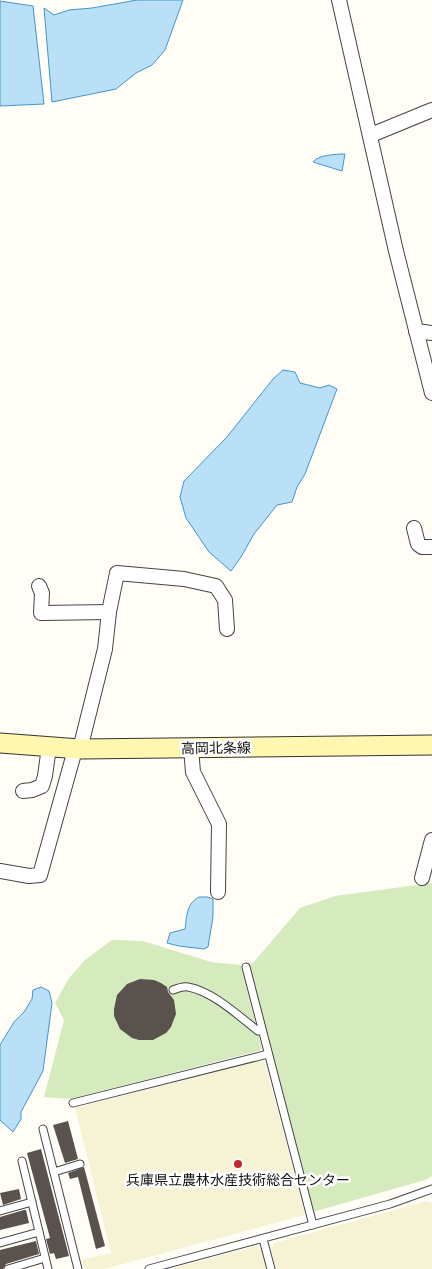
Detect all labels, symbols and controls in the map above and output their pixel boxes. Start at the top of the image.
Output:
street label: 高岡北条線 [181,738,251,758]
marker: 兵庫県立農林水産技術総合センター [232,1158,244,1170]
place label: 兵庫県立農林水産技術総合センター [126,1171,350,1189]

